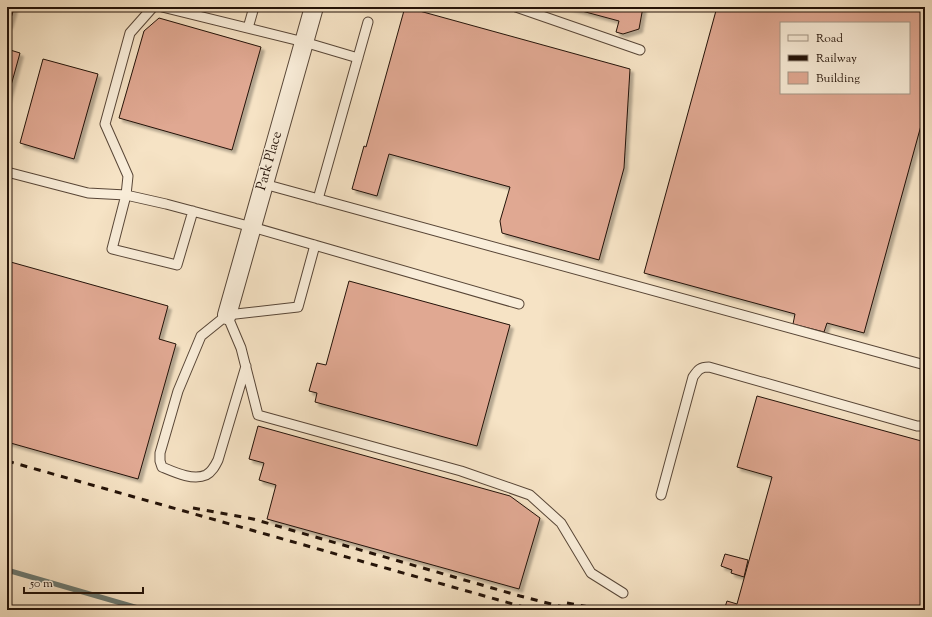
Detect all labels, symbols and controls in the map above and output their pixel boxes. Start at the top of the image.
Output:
legend [780,22,910,94]
text: Road [816,30,843,48]
text: Railway [816,50,857,68]
text: Building [816,70,860,88]
street label: Park Place [252,129,288,193]
scale bar [24,569,143,595]
text: 50 m [29,575,53,593]

